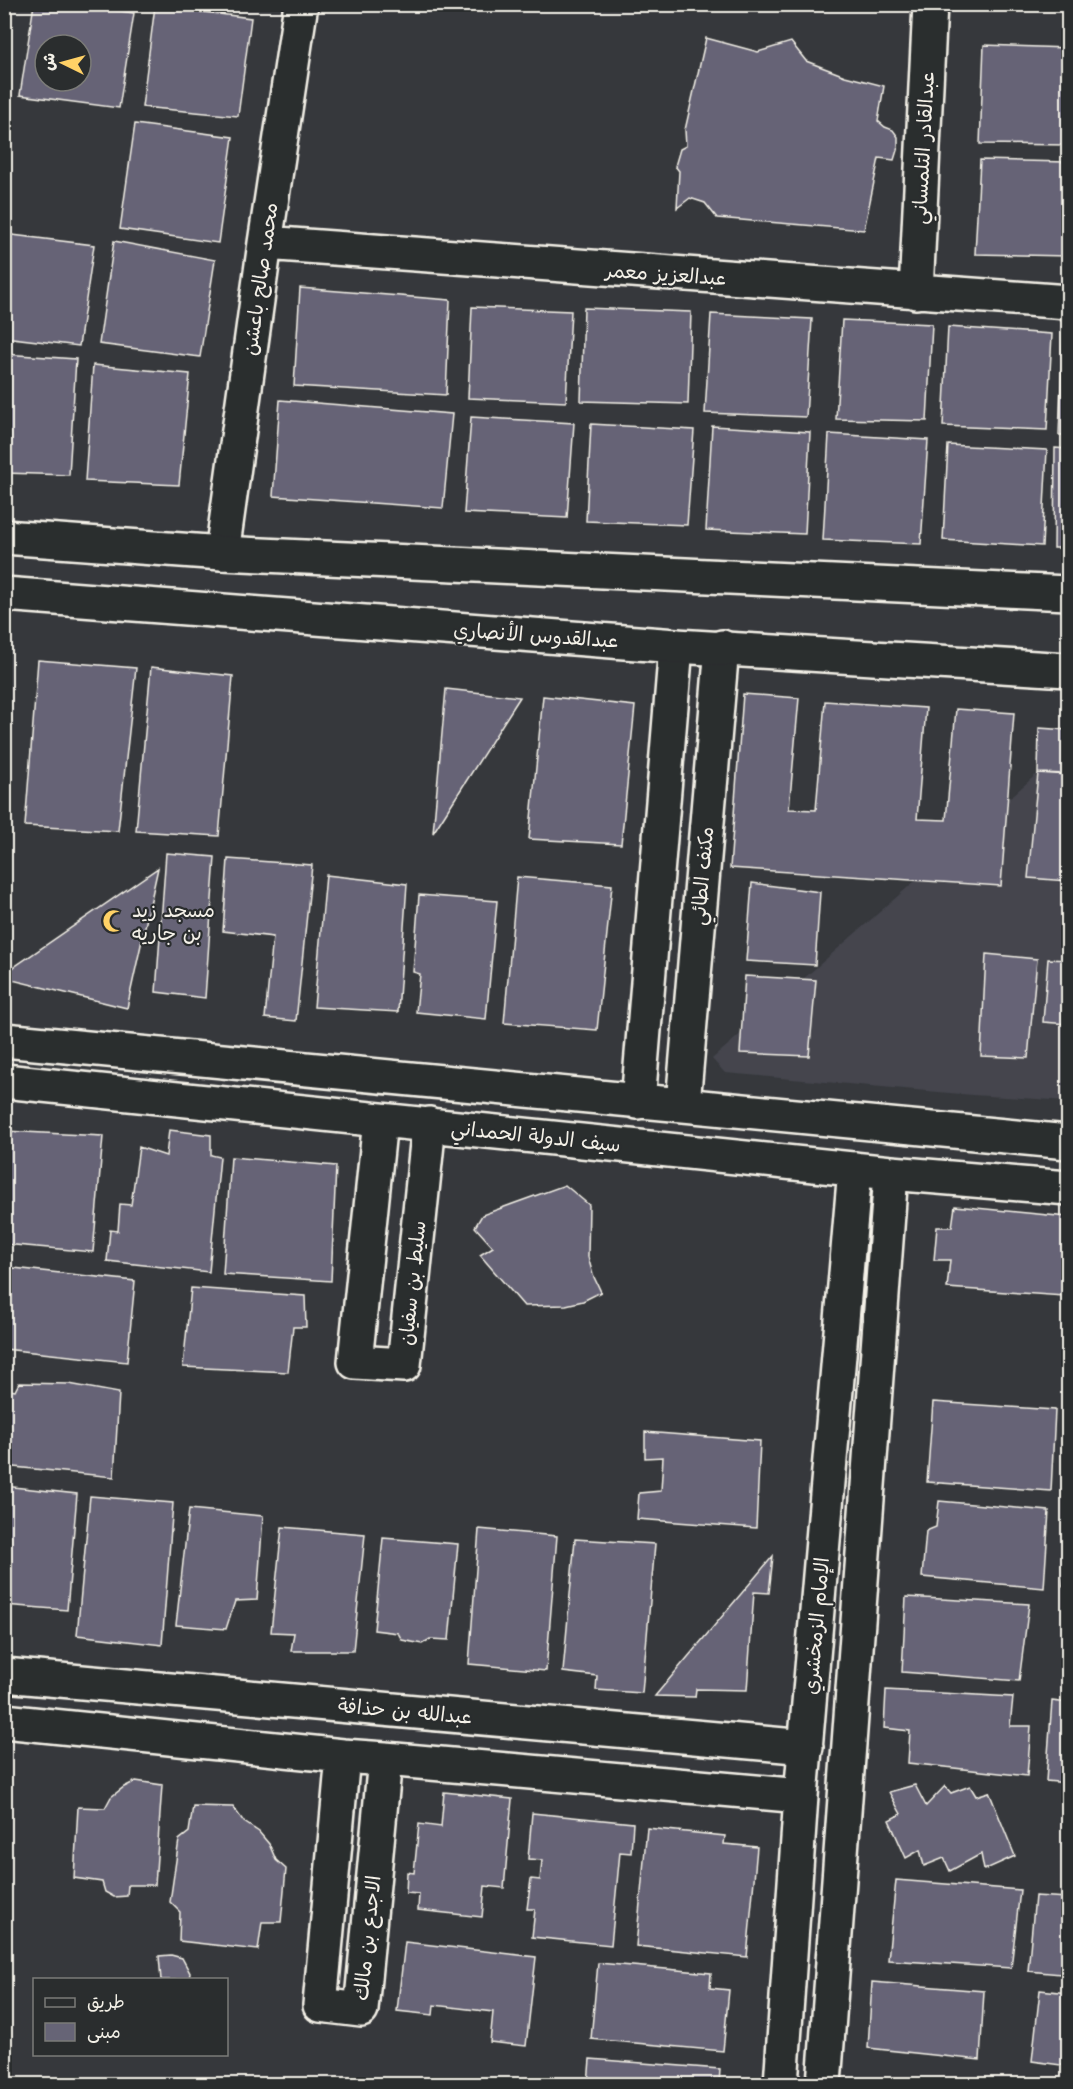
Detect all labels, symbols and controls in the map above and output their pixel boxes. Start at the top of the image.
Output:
north arrow [33,33,93,93]
text: ش [39,52,59,71]
street label: عبدالقادر التلمساني [908,71,945,225]
street label: محمد صالح باعشن [238,201,285,357]
street label: عبدالعزيز معمر [603,259,727,290]
street label: عبدالقدوس الأنصاري [453,616,619,656]
street label: مكنف الطائي [687,826,724,927]
place label: مسجد زيد بن جاريه [132,899,215,945]
mosque icon: مسجد زيد بن جاريه [101,908,127,934]
street label: سيف الدولة الحمداني [449,1116,622,1163]
street label: سليط بن سفيان [395,1220,430,1347]
street label: الإمام الزمخشري [799,1556,837,1696]
street label: عبدالله بن حذافة [337,1694,473,1729]
street label: الاجدع بن مالك [349,1874,388,2002]
legend [33,1978,228,2056]
text: طريق [87,1992,125,2013]
text: مبنى [87,2022,121,2043]

